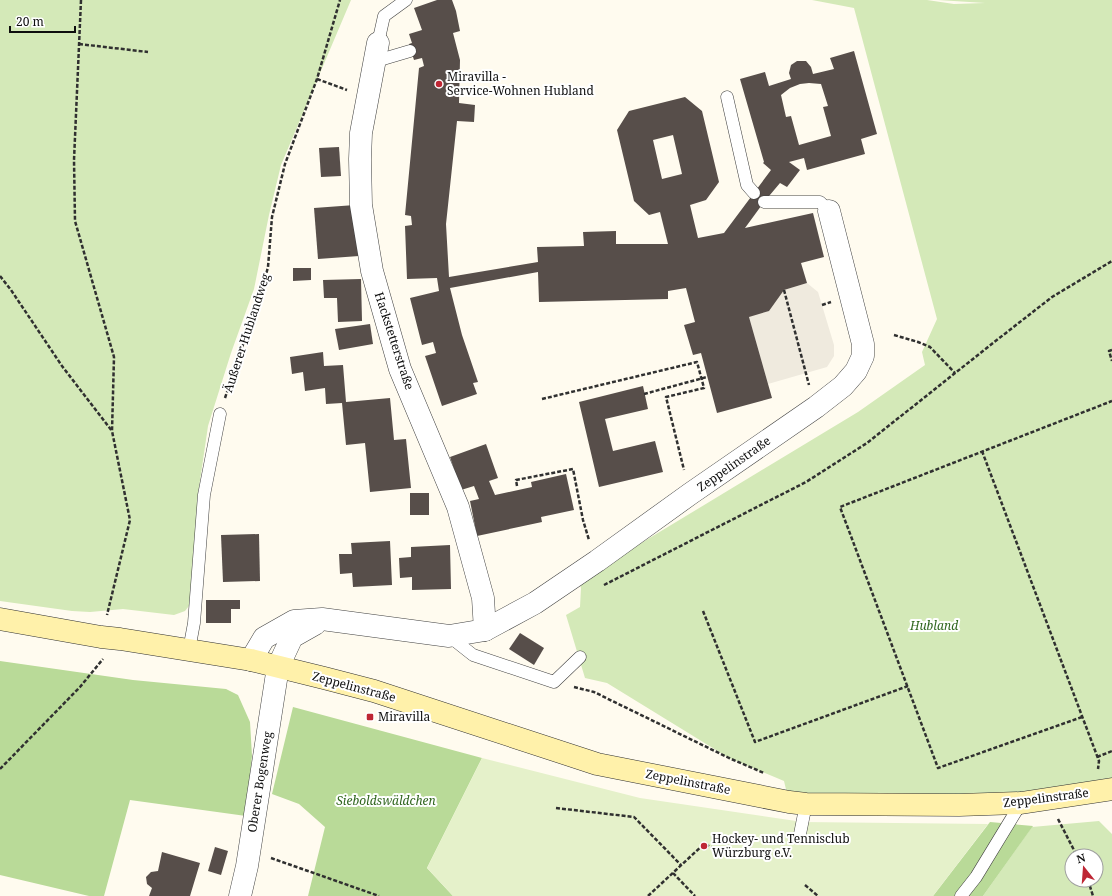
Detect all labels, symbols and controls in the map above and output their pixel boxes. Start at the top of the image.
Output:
scale bar [10,8,75,34]
text: 20 m [16,13,44,30]
place label: Miravilla - Service-Wohnen Hubland [447,68,595,99]
marker: Miravilla - Service-Wohnen Hubland [434,79,444,89]
street label: Äußerer Hublandweg [219,271,274,395]
street label: Hackstetterstraße [371,290,418,392]
street label: Zeppelinstraße [694,432,774,495]
park label: Hubland [909,617,958,634]
street label: Zeppelinstraße [310,667,398,706]
place label: Miravilla [378,708,430,725]
marker: Miravilla [365,712,375,722]
street label: Oberer Bogenweg [243,730,276,834]
street label: Zeppelinstraße [644,765,732,798]
street label: Zeppelinstraße [1002,784,1090,811]
park label: Sieboldswäldchen [336,792,436,809]
place label: Hockey- und Tennisclub Würzburg e.V. [712,830,850,861]
marker: Hockey- und Tennisclub Würzburg e.V. [699,841,709,851]
north arrow [1064,848,1104,888]
text: N [1075,849,1088,866]

